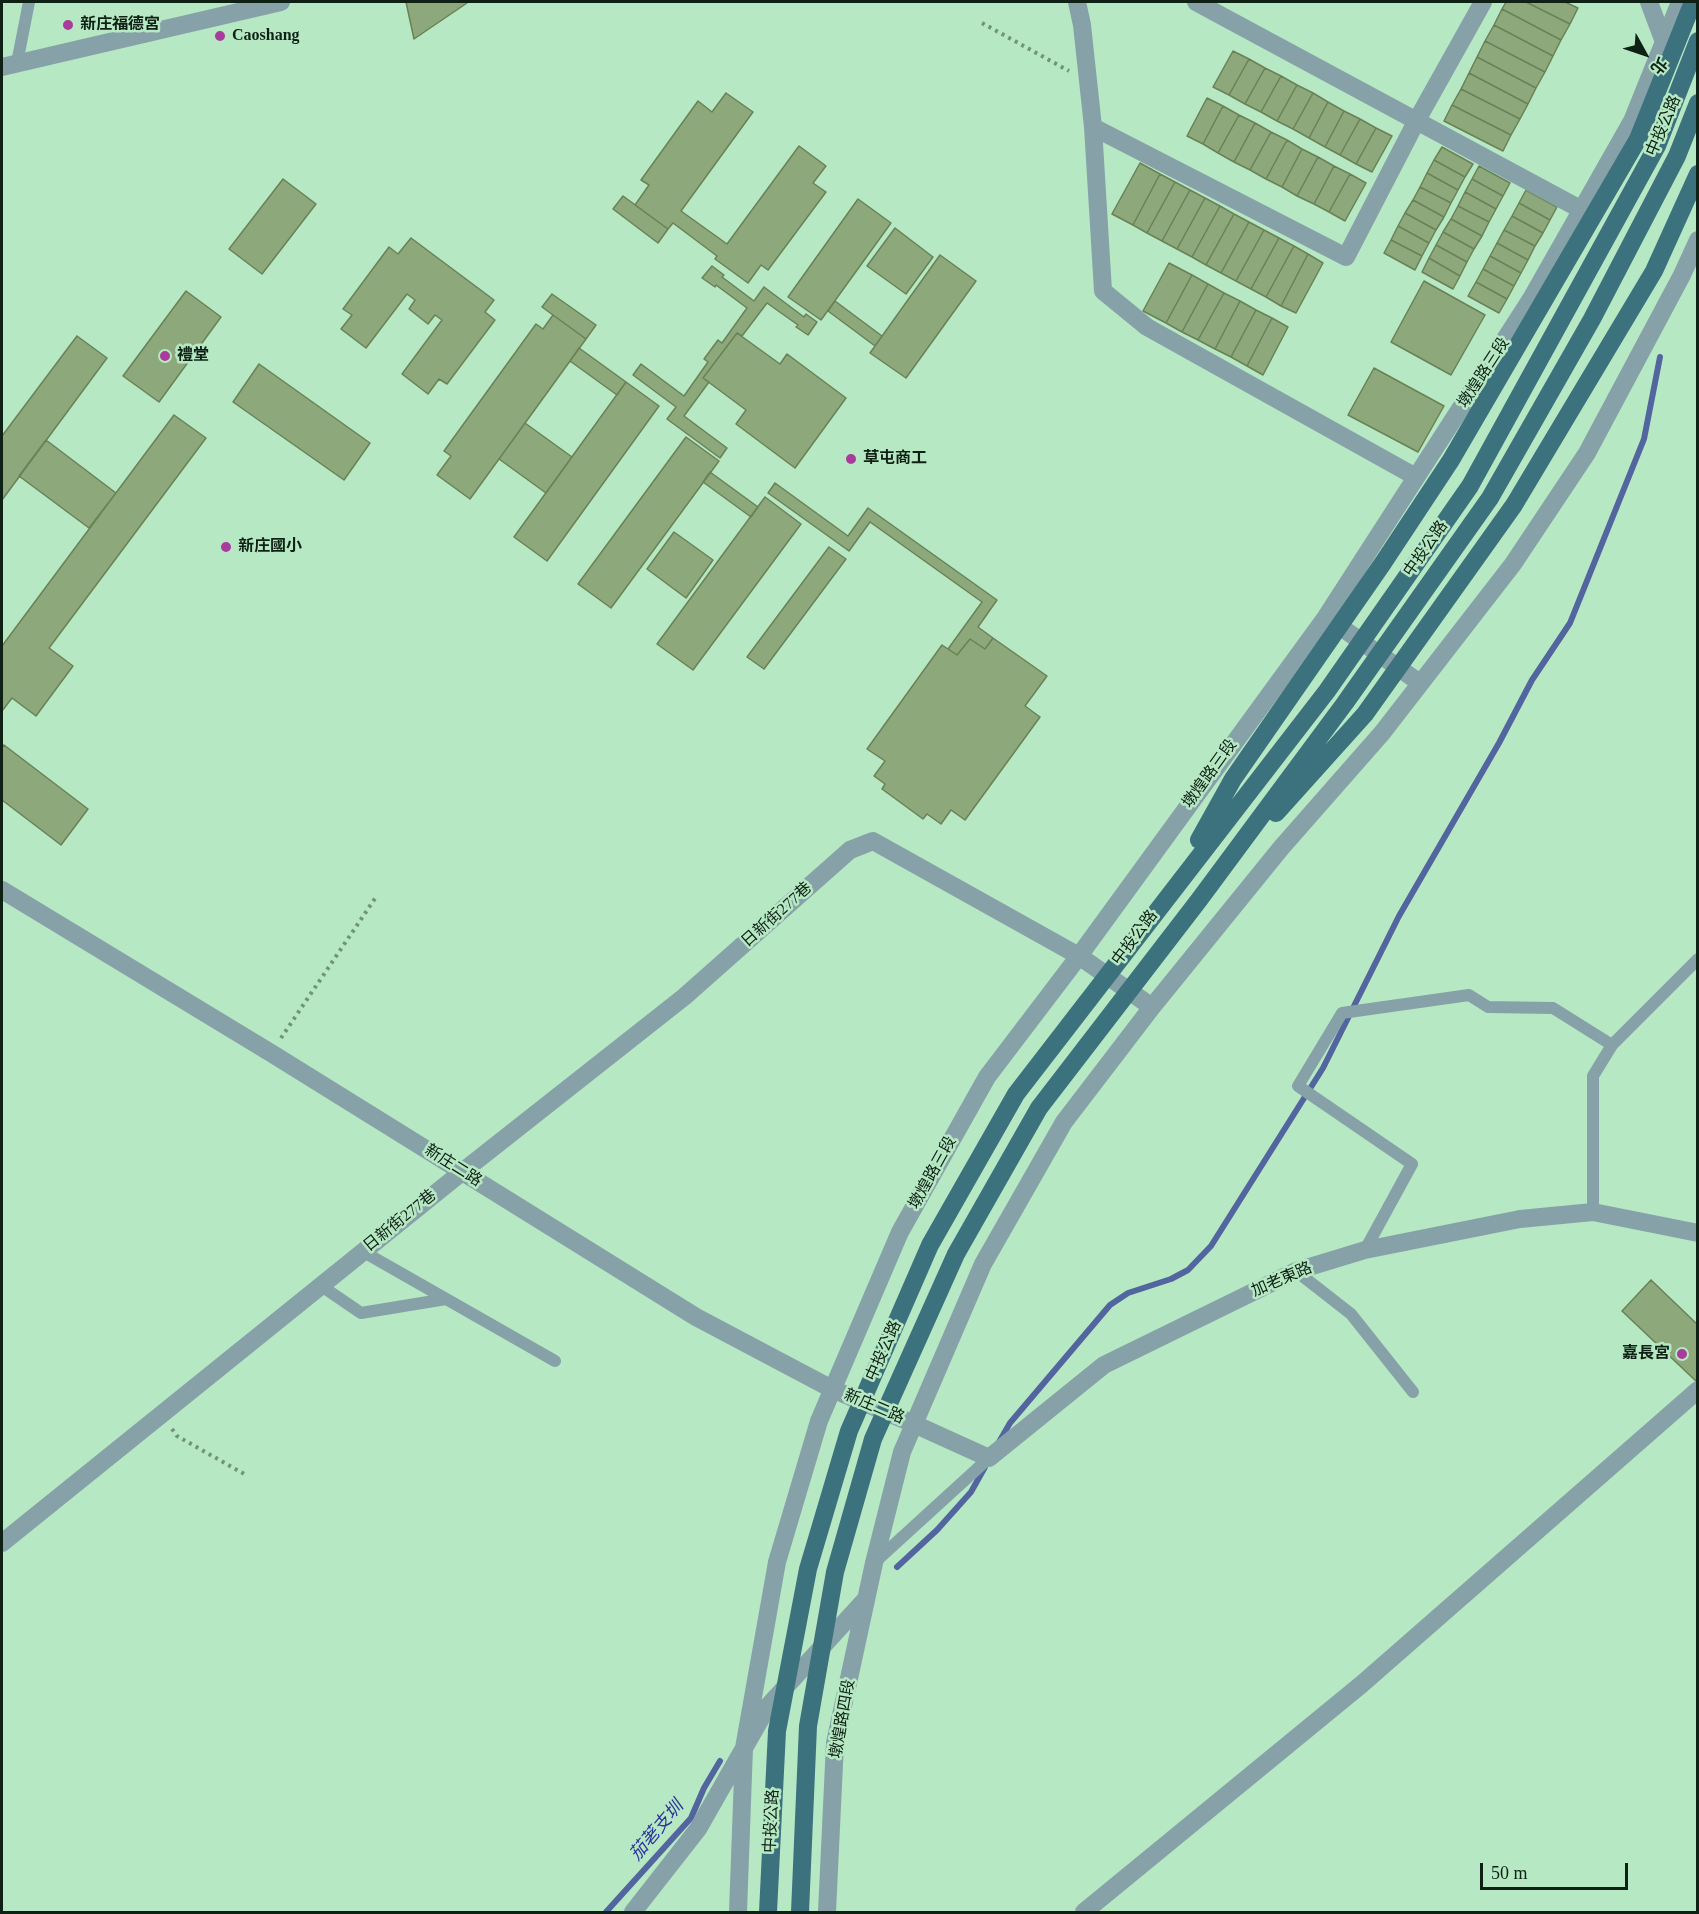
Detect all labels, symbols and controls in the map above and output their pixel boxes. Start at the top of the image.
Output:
place label: 新庄福德宮 [80,15,160,35]
marker: 新庄福德宮 [61,18,75,32]
north arrow [1615,24,1675,84]
place label: Caoshang [232,26,300,46]
marker: Caoshang [213,29,227,43]
text: 北 [1648,54,1671,77]
street label: 中投公路 [1643,93,1685,159]
street label: 墩煌路三段 [1454,334,1514,412]
place label: 禮堂 [177,346,209,366]
marker: 禮堂 [158,349,172,363]
place label: 草屯商工 [863,449,927,469]
marker: 草屯商工 [844,452,858,466]
street label: 中投公路 [1400,517,1452,581]
place label: 新庄國小 [238,537,302,557]
marker: 新庄國小 [219,540,233,554]
street label: 墩煌路三段 [1179,736,1241,812]
street label: 日新街277巷 [738,878,816,952]
street label: 中投公路 [1108,907,1162,969]
street label: 墩煌路三段 [905,1133,961,1213]
street label: 新庄二路 [421,1141,485,1191]
street label: 日新街277巷 [360,1186,440,1256]
street label: 加老東路 [1249,1259,1315,1301]
street label: 中投公路 [862,1318,906,1384]
place label: 嘉長宮 [1622,1344,1670,1364]
marker: 嘉長宮 [1675,1347,1689,1361]
street label: 新庄二路 [841,1386,907,1428]
street label: 墩煌路四段 [827,1678,859,1760]
street label: 中投公路 [761,1789,783,1853]
water label: 茄荖支圳 [626,1796,688,1866]
scale bar [1483,1851,1632,1889]
text: 50 m [1491,1863,1528,1883]

